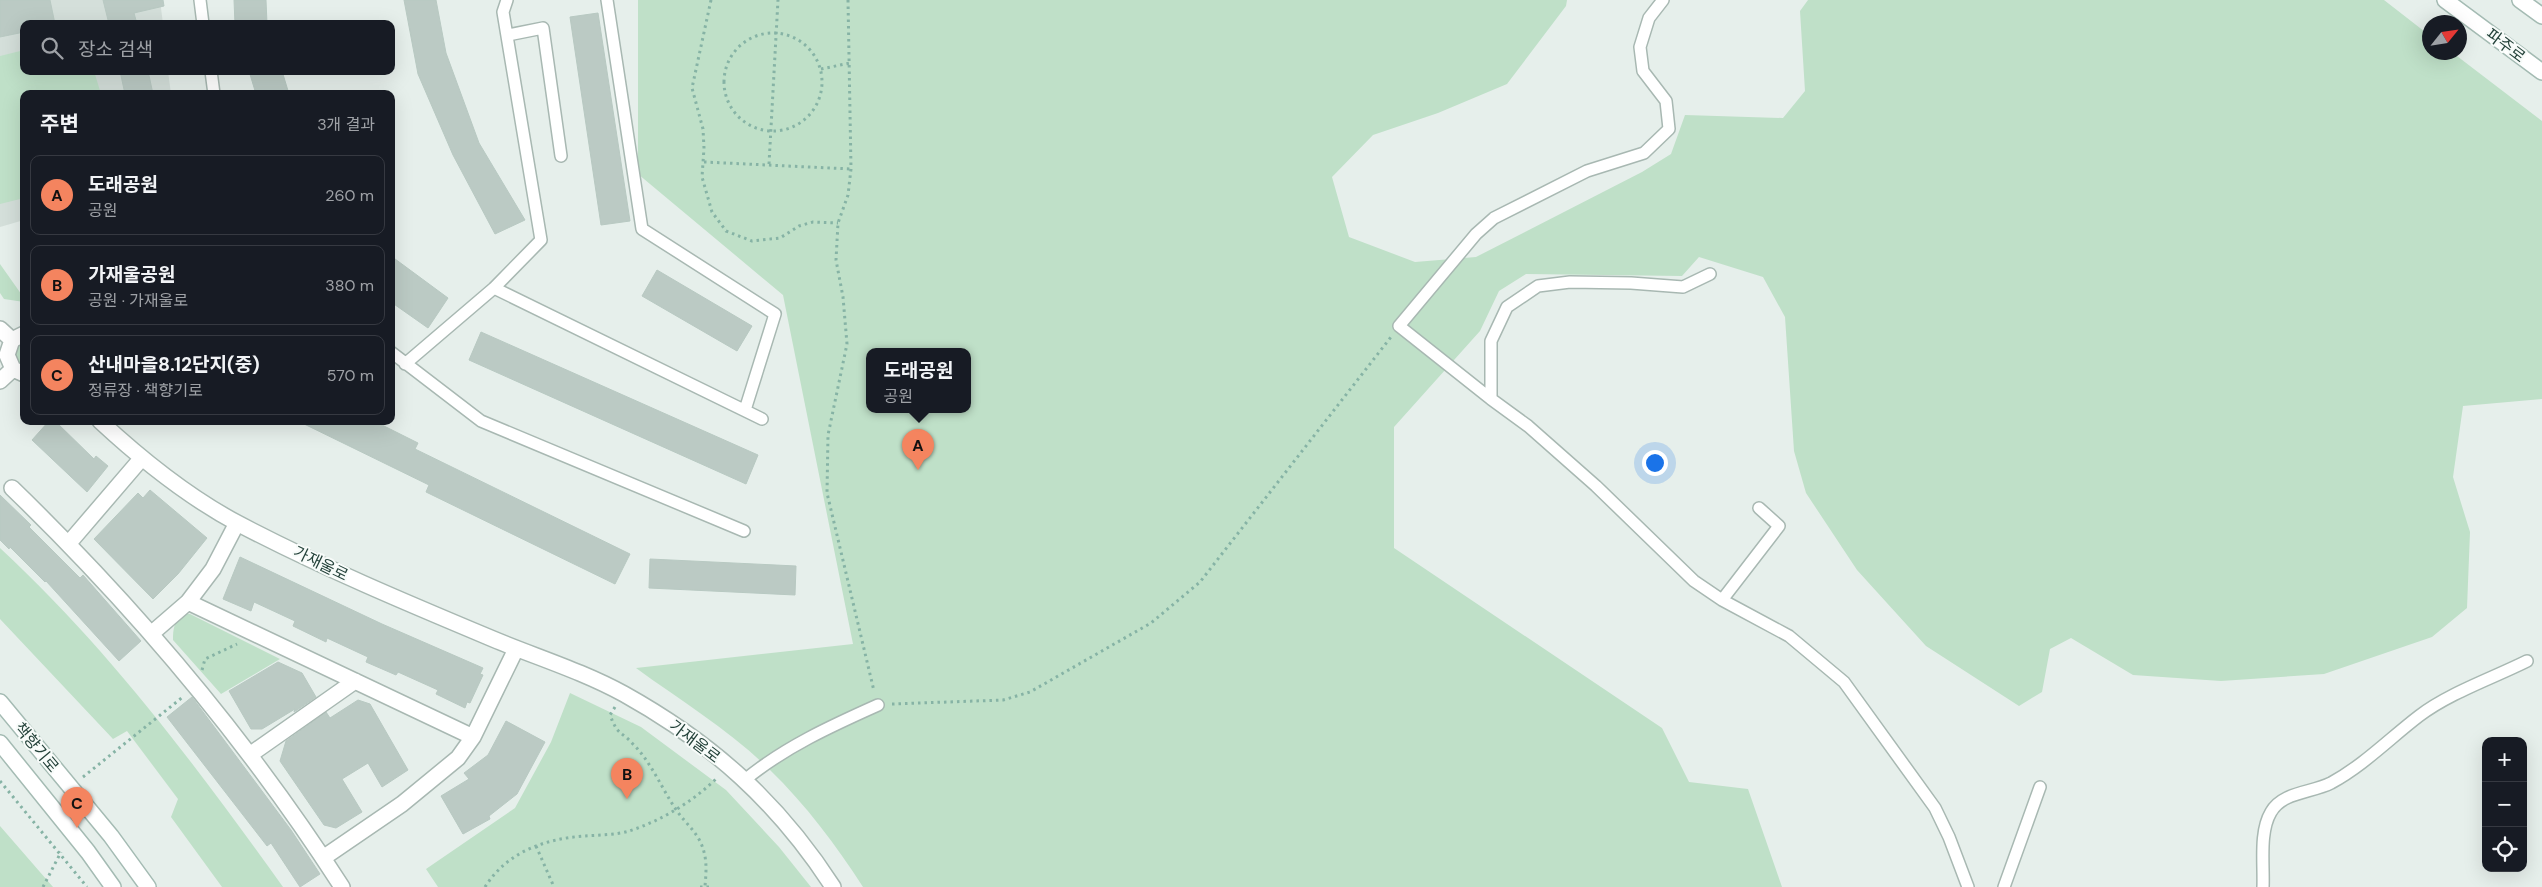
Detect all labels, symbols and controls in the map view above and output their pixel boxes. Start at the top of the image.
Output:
north arrow [2422,15,2467,60]
search box [20,20,395,75]
street label: 파주로 [2482,24,2530,67]
icon: search [38,34,66,62]
text: 장소 검색 [78,37,153,62]
text: 주변 [40,110,79,138]
text: 3개 결과 [317,114,375,135]
text: 도래공원 [88,172,158,197]
text: A [51,185,63,206]
text: 260 m [325,185,374,206]
text: 공원 [88,200,117,221]
text: 가재울공원 [88,262,175,287]
text: B [52,275,62,296]
text: 380 m [325,275,374,296]
text: 공원 · 가재울로 [88,290,188,311]
popup [866,348,971,413]
text: 산내마을8.12단지(중) [88,352,260,377]
text: 도래공원 [884,358,953,383]
text: C [51,365,63,386]
text: 570 m [327,365,374,386]
text: 정류장 · 책향기로 [88,380,203,401]
text: 공원 [884,386,913,407]
pin: A [902,429,934,470]
your location [1642,450,1668,476]
street label: 가재울로 [290,541,352,586]
street label: 가재울로 [665,715,725,768]
street label: 책향기로 [10,718,64,777]
map controls [2482,737,2527,872]
button: + [2482,737,2527,782]
pin: B [611,758,643,799]
button: − [2482,782,2527,827]
pin: C [61,787,93,828]
button: locate [2482,827,2527,872]

